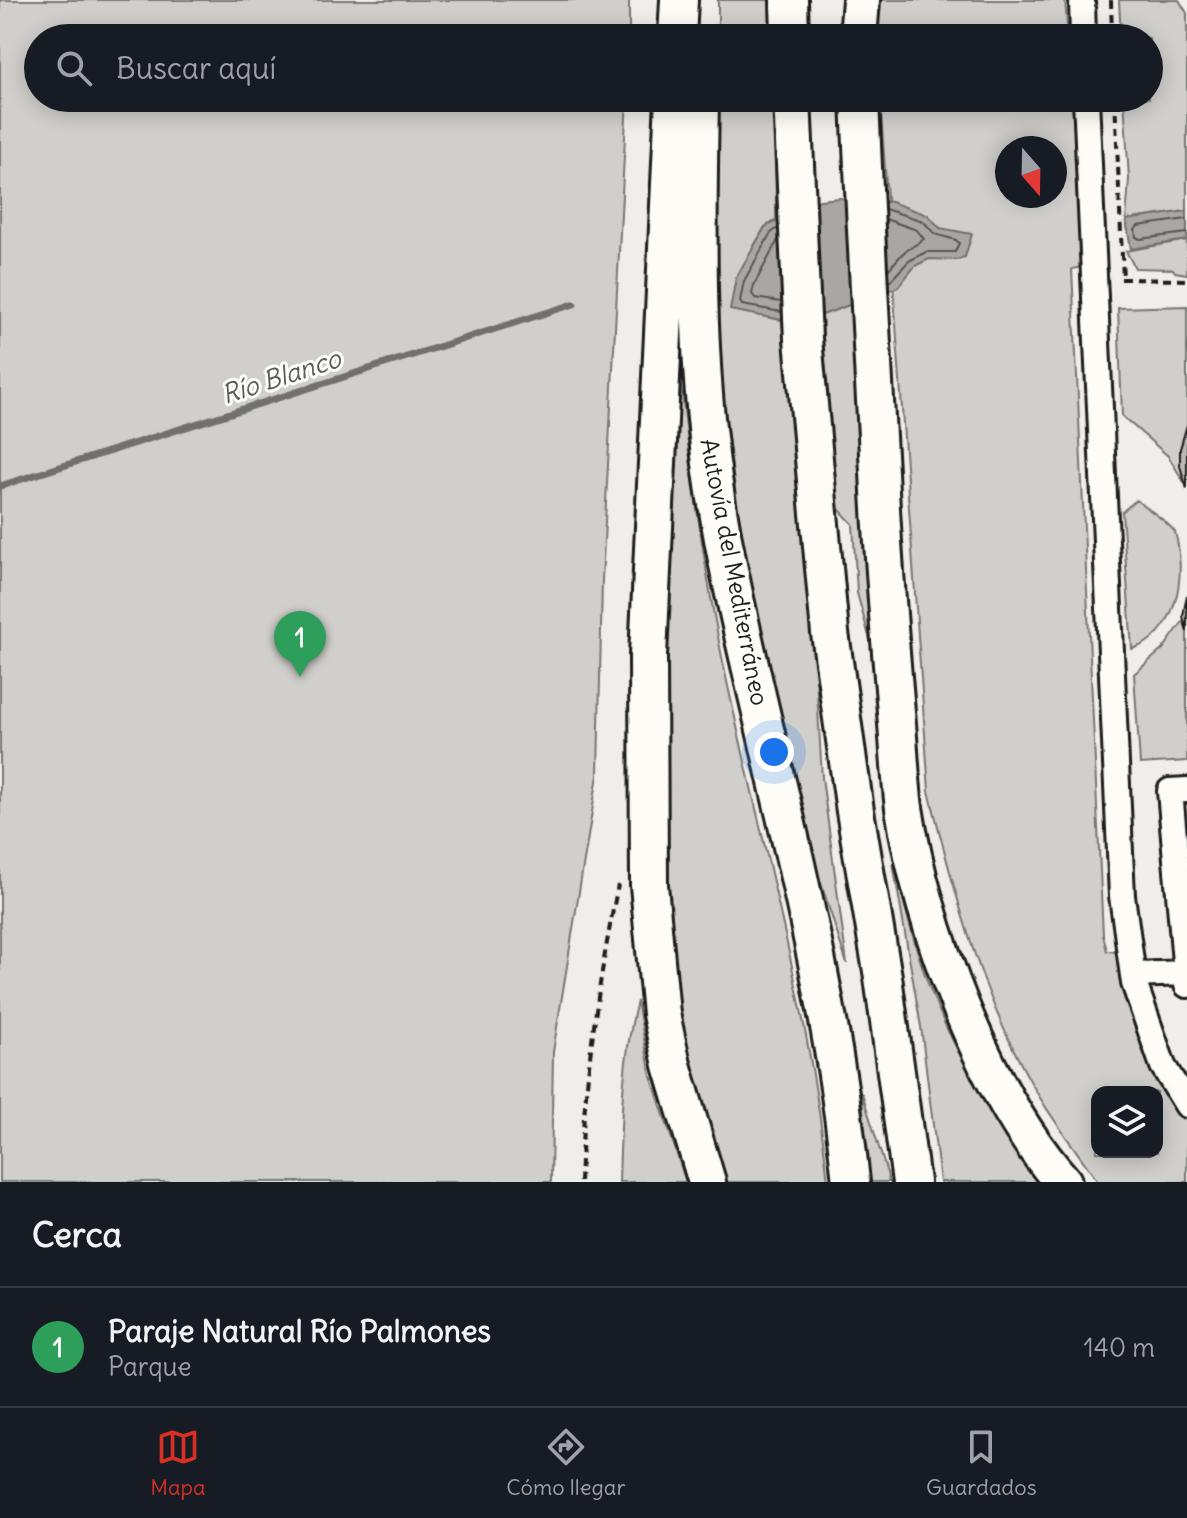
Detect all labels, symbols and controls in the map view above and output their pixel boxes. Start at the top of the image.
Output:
search box [24,24,1163,112]
icon: search [52,46,96,90]
text: Buscar aquí [116,49,276,87]
north arrow [995,136,1067,208]
water label: Río Blanco [217,341,346,411]
street label: Autovía del Mediterráneo [694,436,776,708]
pin: 1 [274,611,326,677]
your location [754,732,794,772]
map controls [1091,1086,1163,1158]
button: layers [1091,1086,1163,1158]
text: Cerca [32,1213,122,1256]
text: Paraje Natural Río Palmones [108,1312,491,1350]
text: 1 [53,1331,63,1364]
text: 140 m [1084,1331,1155,1364]
text: Parque [108,1350,192,1383]
tab: Mapa [150,1425,206,1501]
tab: Cómo llegar [506,1425,625,1501]
tab: Guardados [926,1425,1037,1501]

